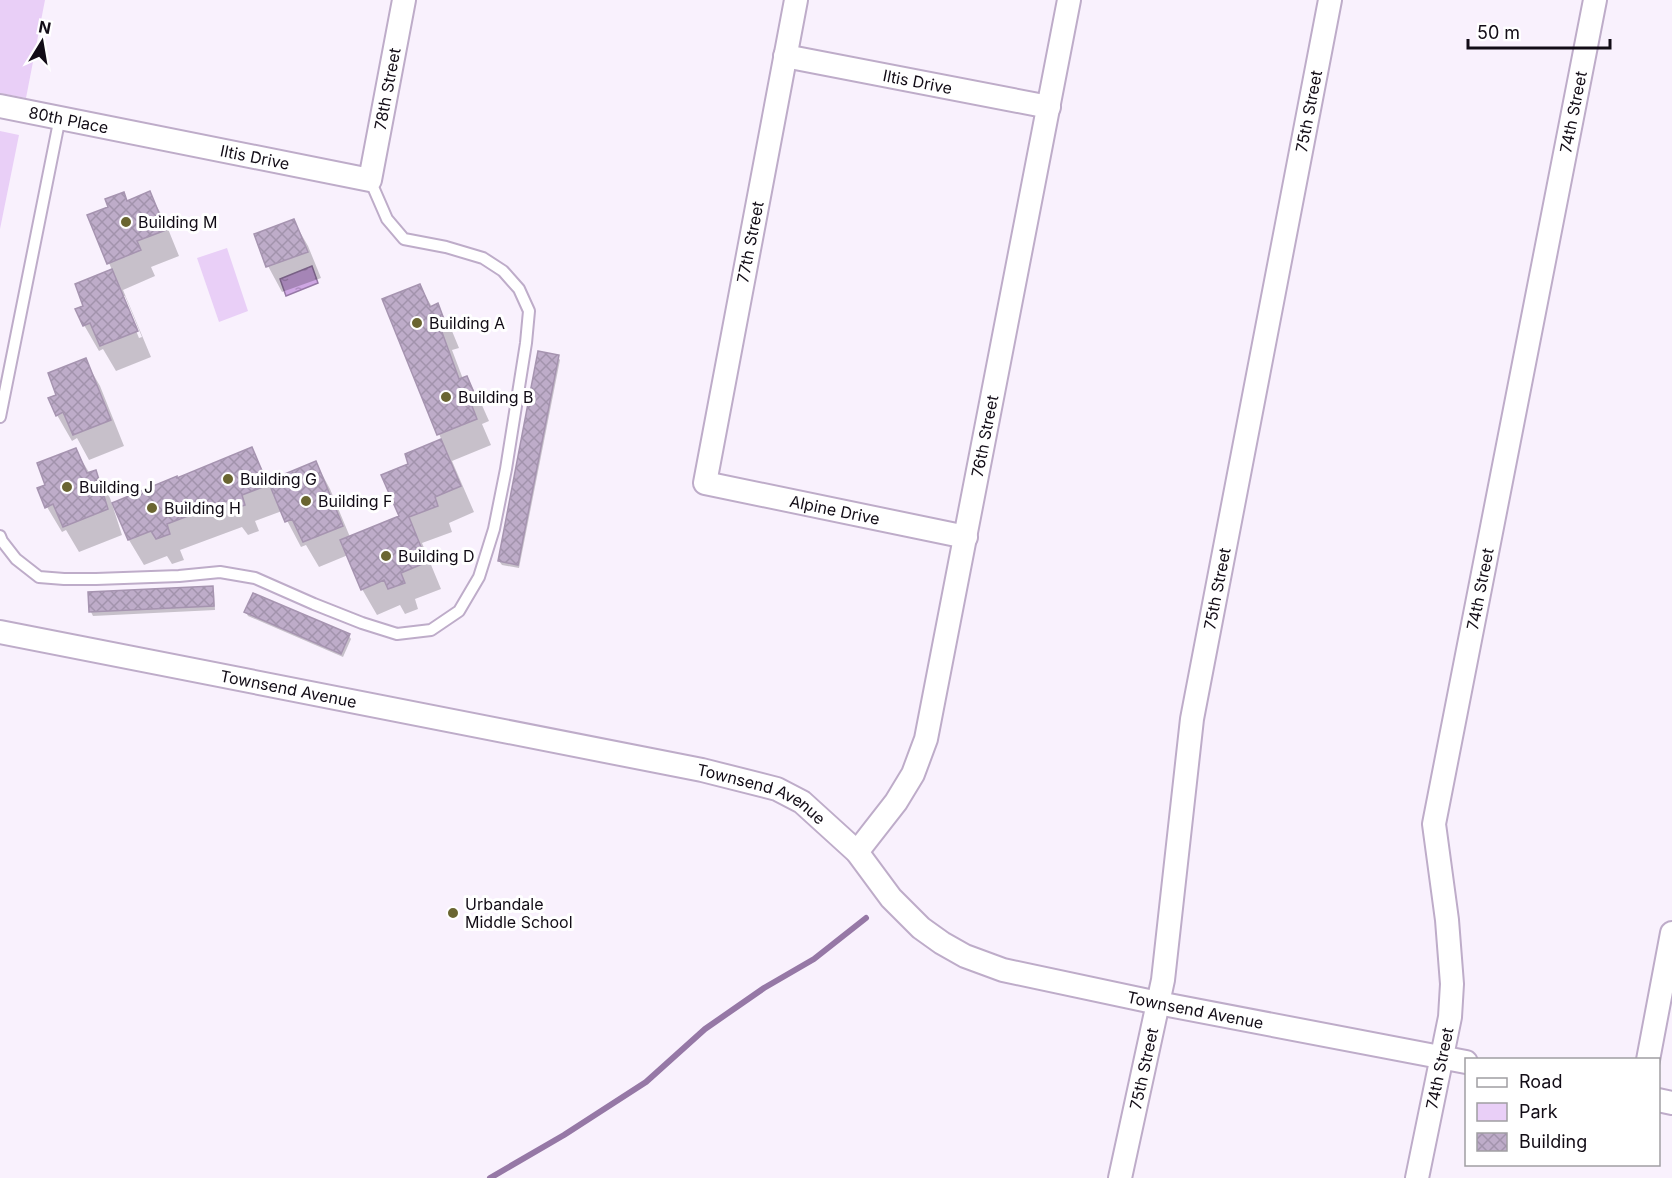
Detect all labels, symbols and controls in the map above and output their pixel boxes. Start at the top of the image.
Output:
north arrow [12,12,72,72]
scale bar [1468,12,1610,50]
text: N [37,16,53,38]
text: 50 m [1477,22,1520,43]
street label: 78th Street [370,46,405,132]
street label: Iltis Drive [881,65,954,98]
street label: 75th Street [1291,69,1326,154]
street label: 74th Street [1555,69,1591,155]
street label: 80th Place [27,102,110,137]
street label: Iltis Drive [219,140,291,174]
street label: 77th Street [732,199,768,285]
place label: Building M [138,212,218,232]
marker: Building M [119,215,133,229]
place label: Building A [429,313,505,333]
marker: Building A [410,316,424,330]
place label: Building B [458,387,534,407]
marker: Building B [439,390,453,404]
street label: 76th Street [967,393,1002,479]
place label: Building G [240,469,317,489]
marker: Building G [221,472,235,486]
place label: Building J [79,477,153,497]
marker: Building J [60,480,74,494]
place label: Building F [318,491,393,511]
street label: Alpine Drive [788,491,882,529]
marker: Building F [299,494,313,508]
place label: Building H [164,498,241,518]
marker: Building H [145,501,159,515]
place label: Building D [398,546,475,566]
street label: 75th Street [1199,546,1235,631]
street label: 74th Street [1462,546,1498,631]
marker: Building D [379,549,393,563]
street label: Townsend Avenue [219,666,358,712]
street label: Townsend Avenue [695,759,830,828]
place label: Urbandale Middle School [465,894,573,932]
marker: Urbandale Middle School [446,906,460,920]
street label: Townsend Avenue [1125,987,1265,1033]
street label: 75th Street [1125,1026,1162,1111]
street label: 74th Street [1421,1026,1458,1111]
legend [1465,1058,1660,1166]
text: Road [1519,1071,1562,1092]
text: Park [1519,1101,1558,1122]
text: Building [1519,1131,1587,1152]

